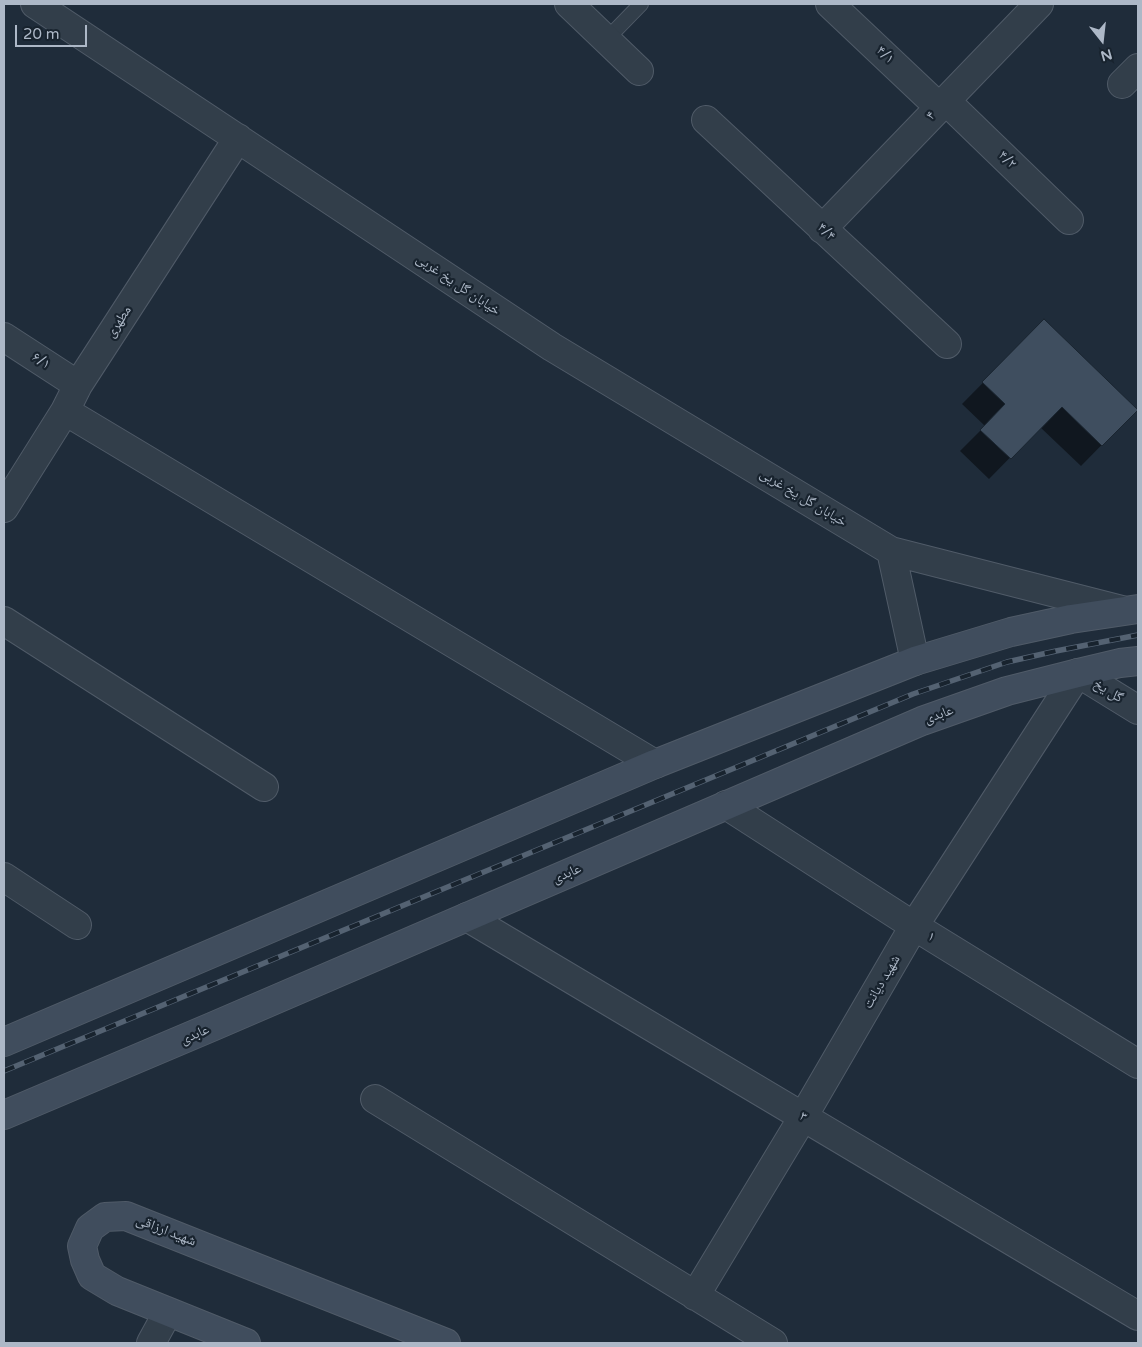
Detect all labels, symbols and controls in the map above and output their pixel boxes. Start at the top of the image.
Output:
scale bar [18,15,90,47]
north arrow [1077,15,1127,65]
text: 20 m [23,25,60,43]
street label: ۴/۱ [872,42,898,68]
text: N [1099,45,1114,65]
street label: ۴ [923,108,939,124]
street label: ۴/۲ [994,147,1020,173]
street label: ۴/۴ [813,219,839,245]
street label: خیابان گل یخ غربی [413,251,503,319]
street label: مطهری [102,303,136,341]
street label: ۶/۱ [29,349,53,373]
street label: خیابان گل یخ غربی [756,465,850,531]
street label: گل یخ [1090,675,1126,707]
street label: عابدی [922,702,956,728]
street label: عابدی [550,860,584,888]
street label: ۱ [924,928,938,946]
street label: شهید دیانت [860,952,904,1012]
street label: عابدی [178,1021,212,1049]
street label: ۳ [796,1108,810,1126]
street label: شهید ارزاقی [134,1212,198,1250]

